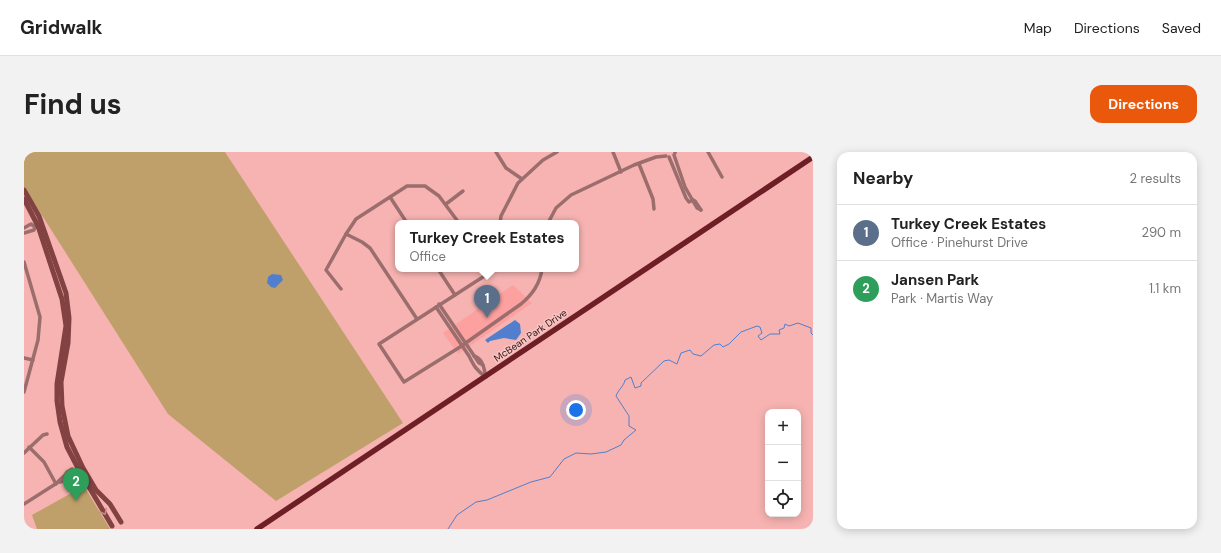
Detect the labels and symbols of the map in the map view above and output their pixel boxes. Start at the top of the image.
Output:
pin: 1 [474,285,500,318]
street label: McBean Park Drive [491,306,570,365]
your location [566,400,586,420]
pin: 2 [63,468,89,501]
one-way arrow [99,508,106,515]

